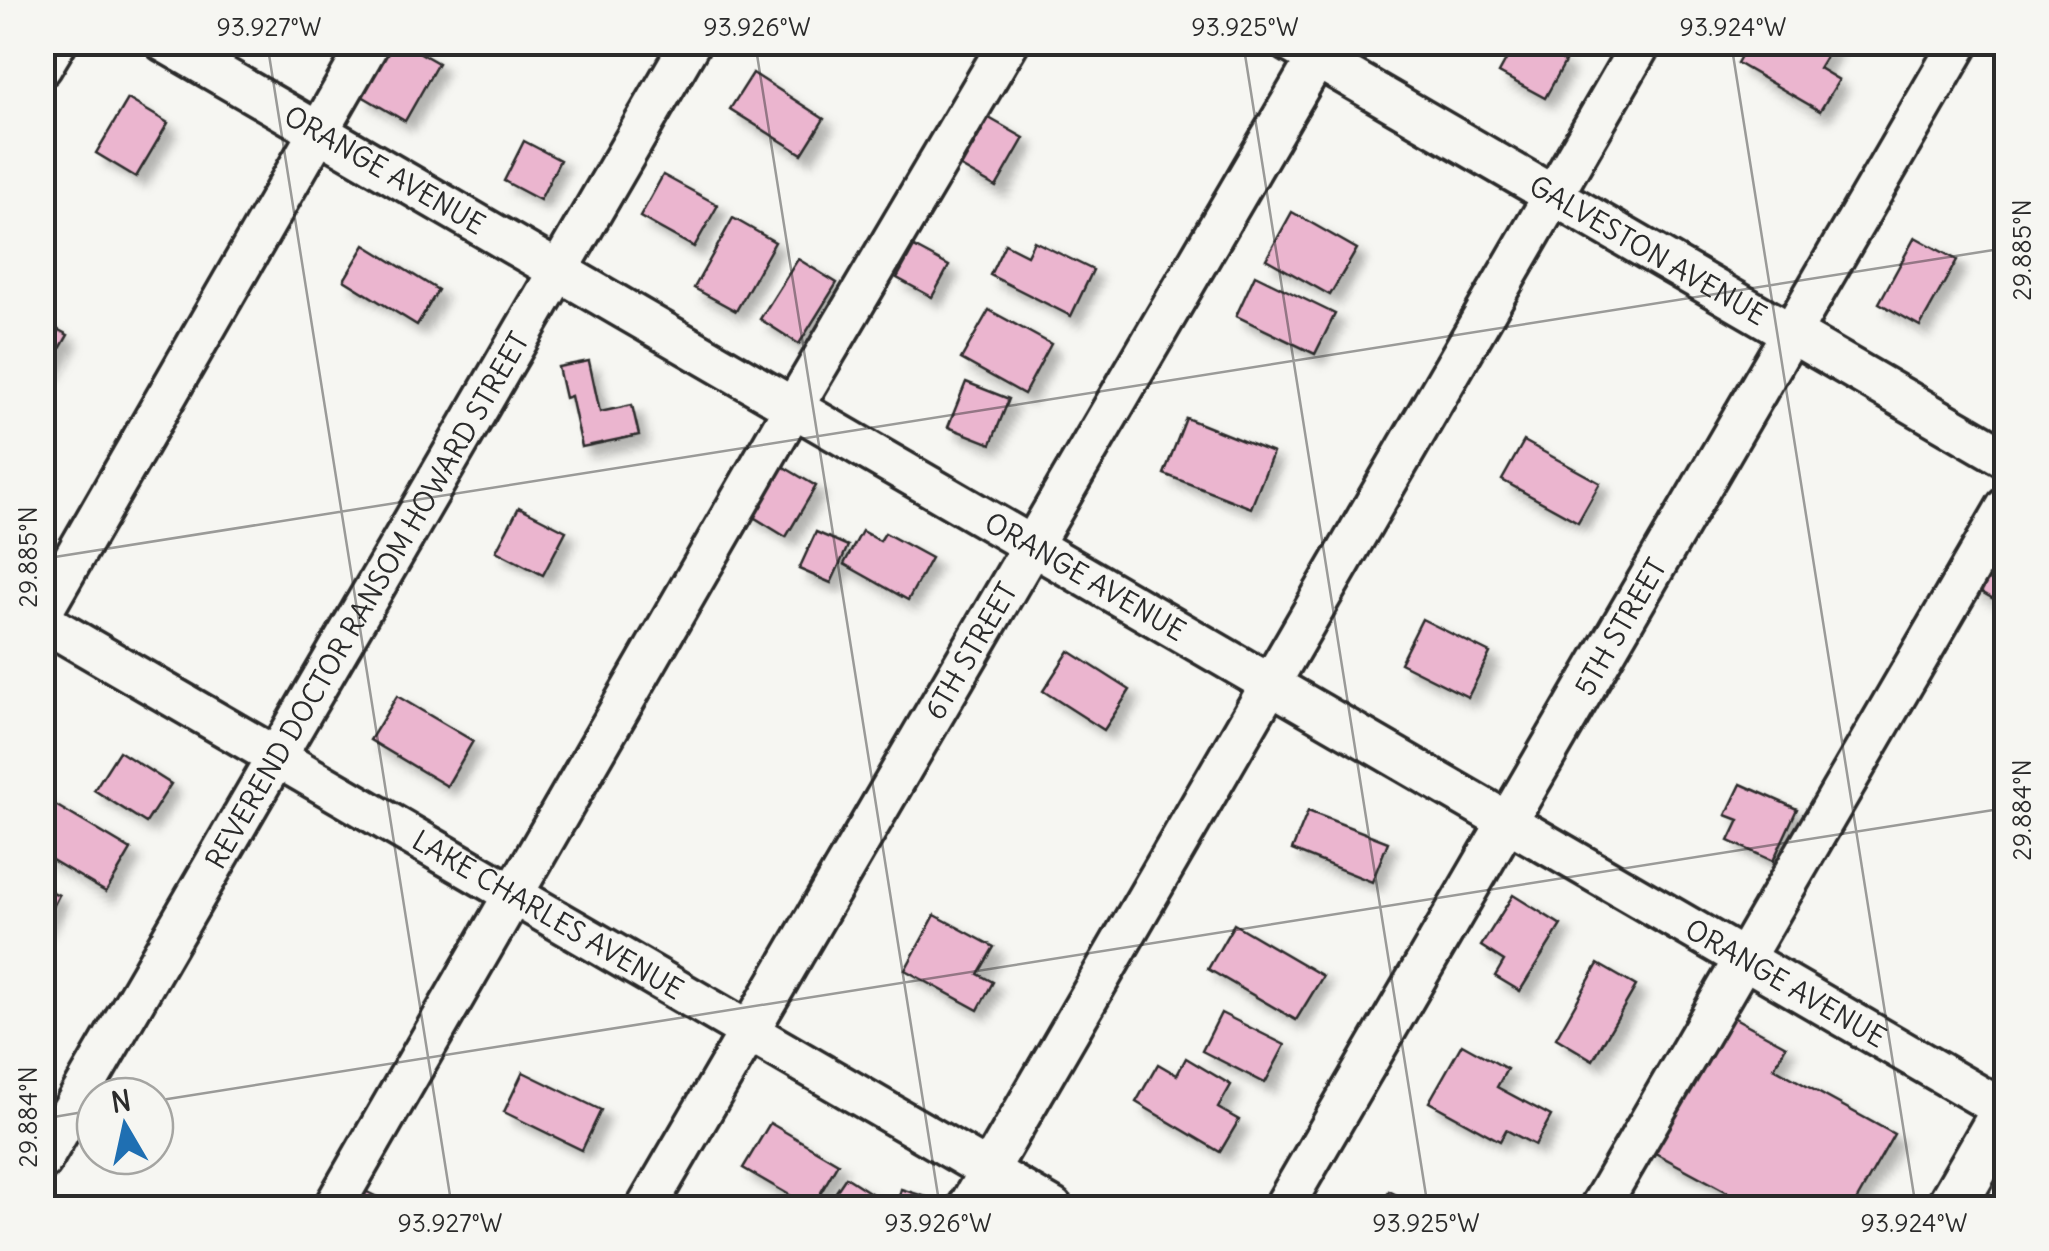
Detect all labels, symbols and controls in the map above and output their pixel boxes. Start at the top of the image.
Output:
text: 93.927°W [216,11,322,43]
text: 93.926°W [703,11,811,43]
text: 93.925°W [1191,11,1299,43]
text: 93.924°W [1680,11,1786,43]
street label: ORANGE AVENUE [278,98,491,242]
street label: GALVESTON AVENUE [1523,167,1773,333]
text: 29.885°N [2006,199,2038,301]
street label: REVEREND DOCTOR RANSOM HOWARD STREET [197,326,537,875]
street label: ORANGE AVENUE [978,504,1192,649]
text: 29.885°N [12,506,44,608]
street label: 5TH STREET [1566,552,1674,702]
street label: 6TH STREET [917,576,1025,726]
text: 29.884°N [2006,759,2038,861]
street label: LAKE CHARLES AVENUE [406,822,690,1007]
street label: ORANGE AVENUE [1679,911,1893,1055]
text: 29.884°N [12,1066,44,1168]
north arrow [75,1076,175,1176]
text: N [109,1082,133,1121]
text: 93.927°W [397,1207,503,1239]
text: 93.926°W [884,1207,992,1239]
text: 93.925°W [1372,1207,1480,1239]
text: 93.924°W [1861,1207,1967,1239]

